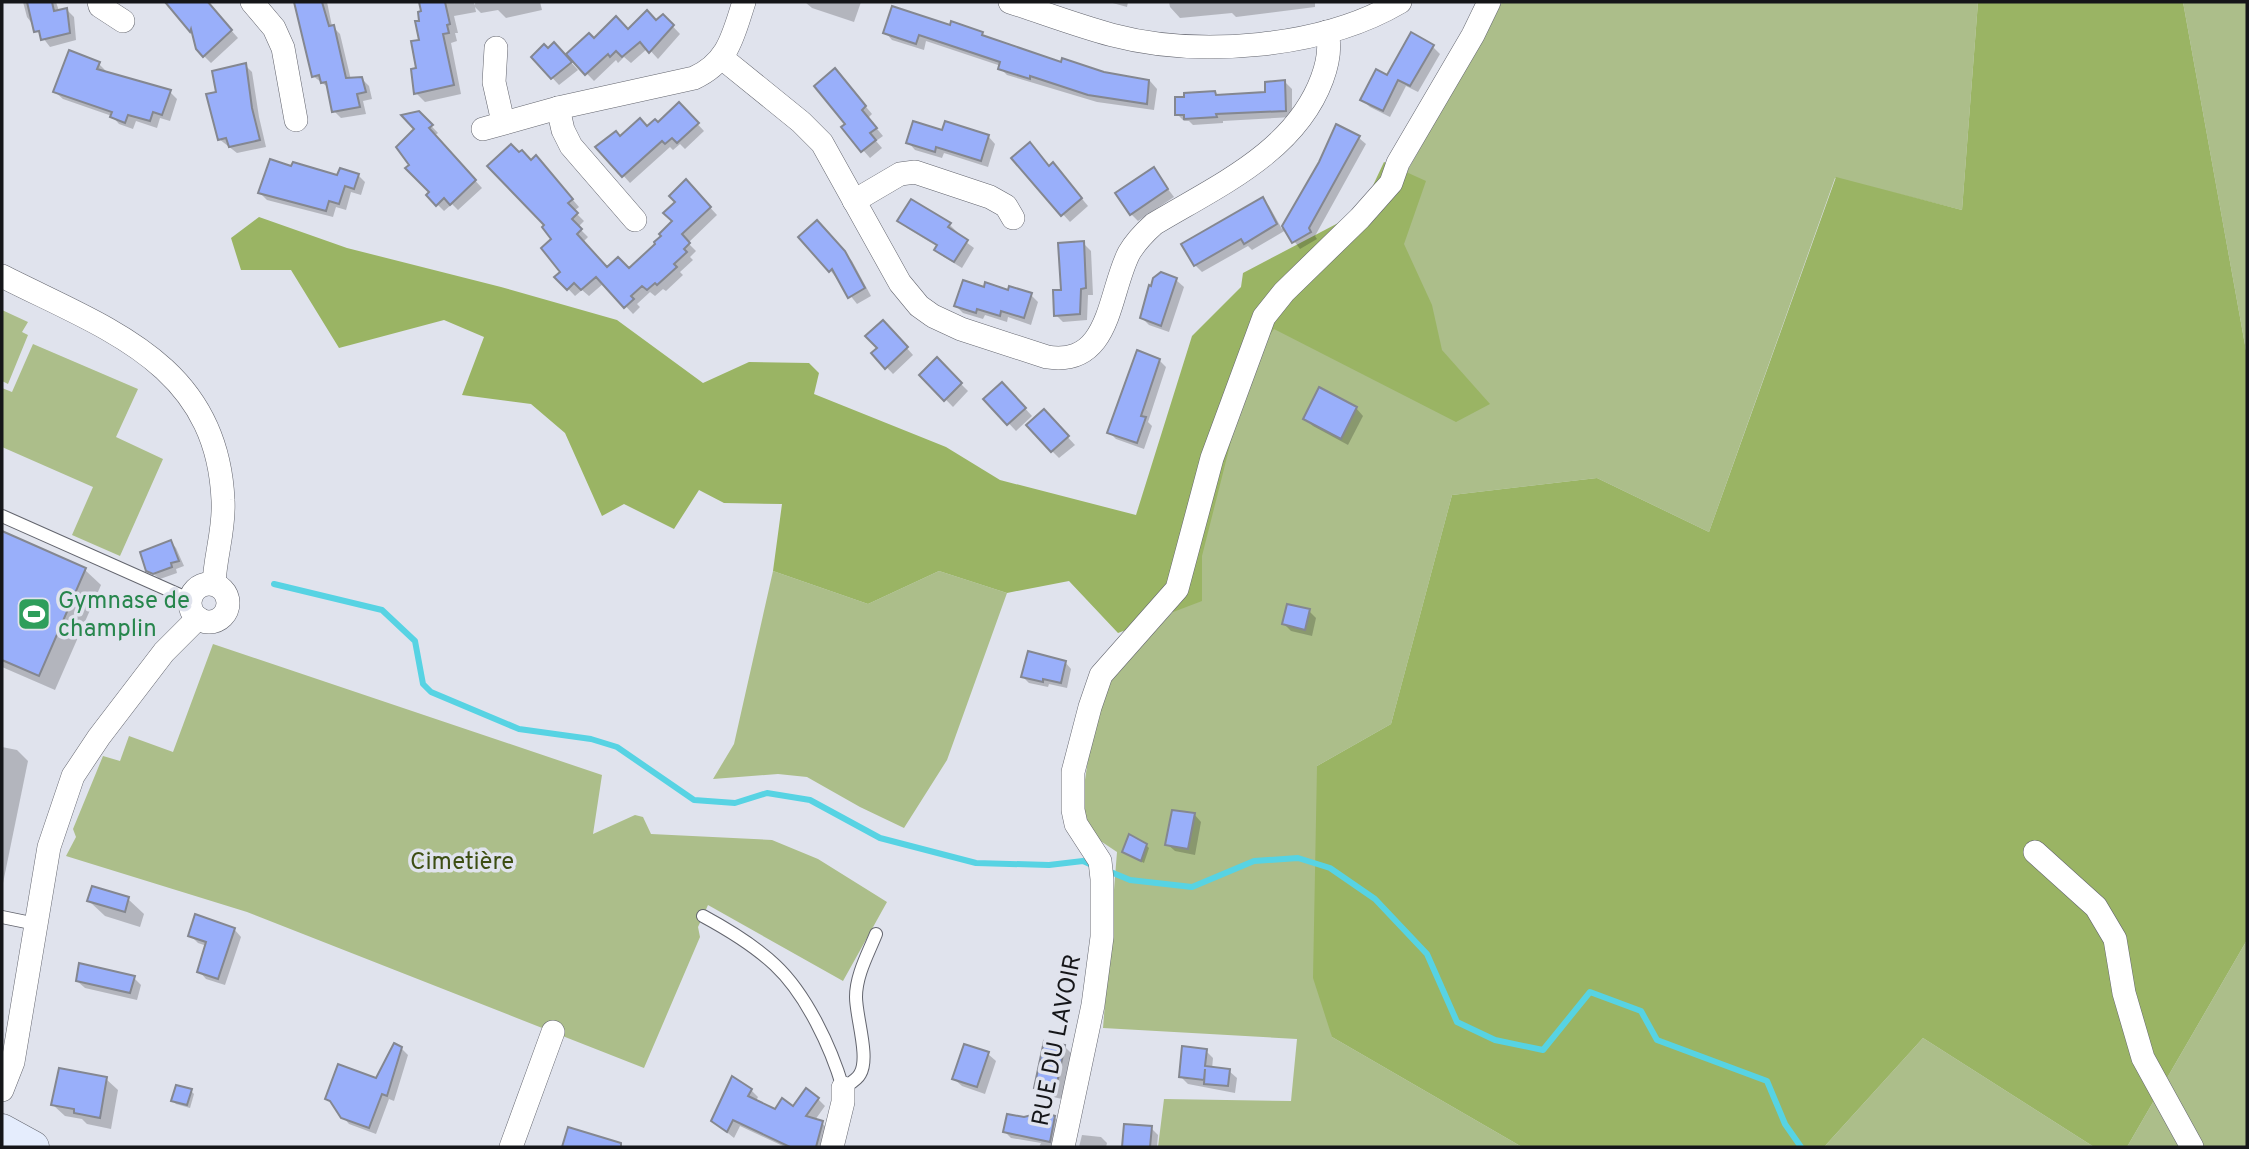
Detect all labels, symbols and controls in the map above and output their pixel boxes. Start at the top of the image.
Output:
place label: Gymnase de champlin [58,587,190,645]
sports icon: Gymnase de champlin [15,595,53,633]
park label: Cimetière [410,848,514,878]
street label: RUE DU LAVOIR [1027,952,1089,1129]

